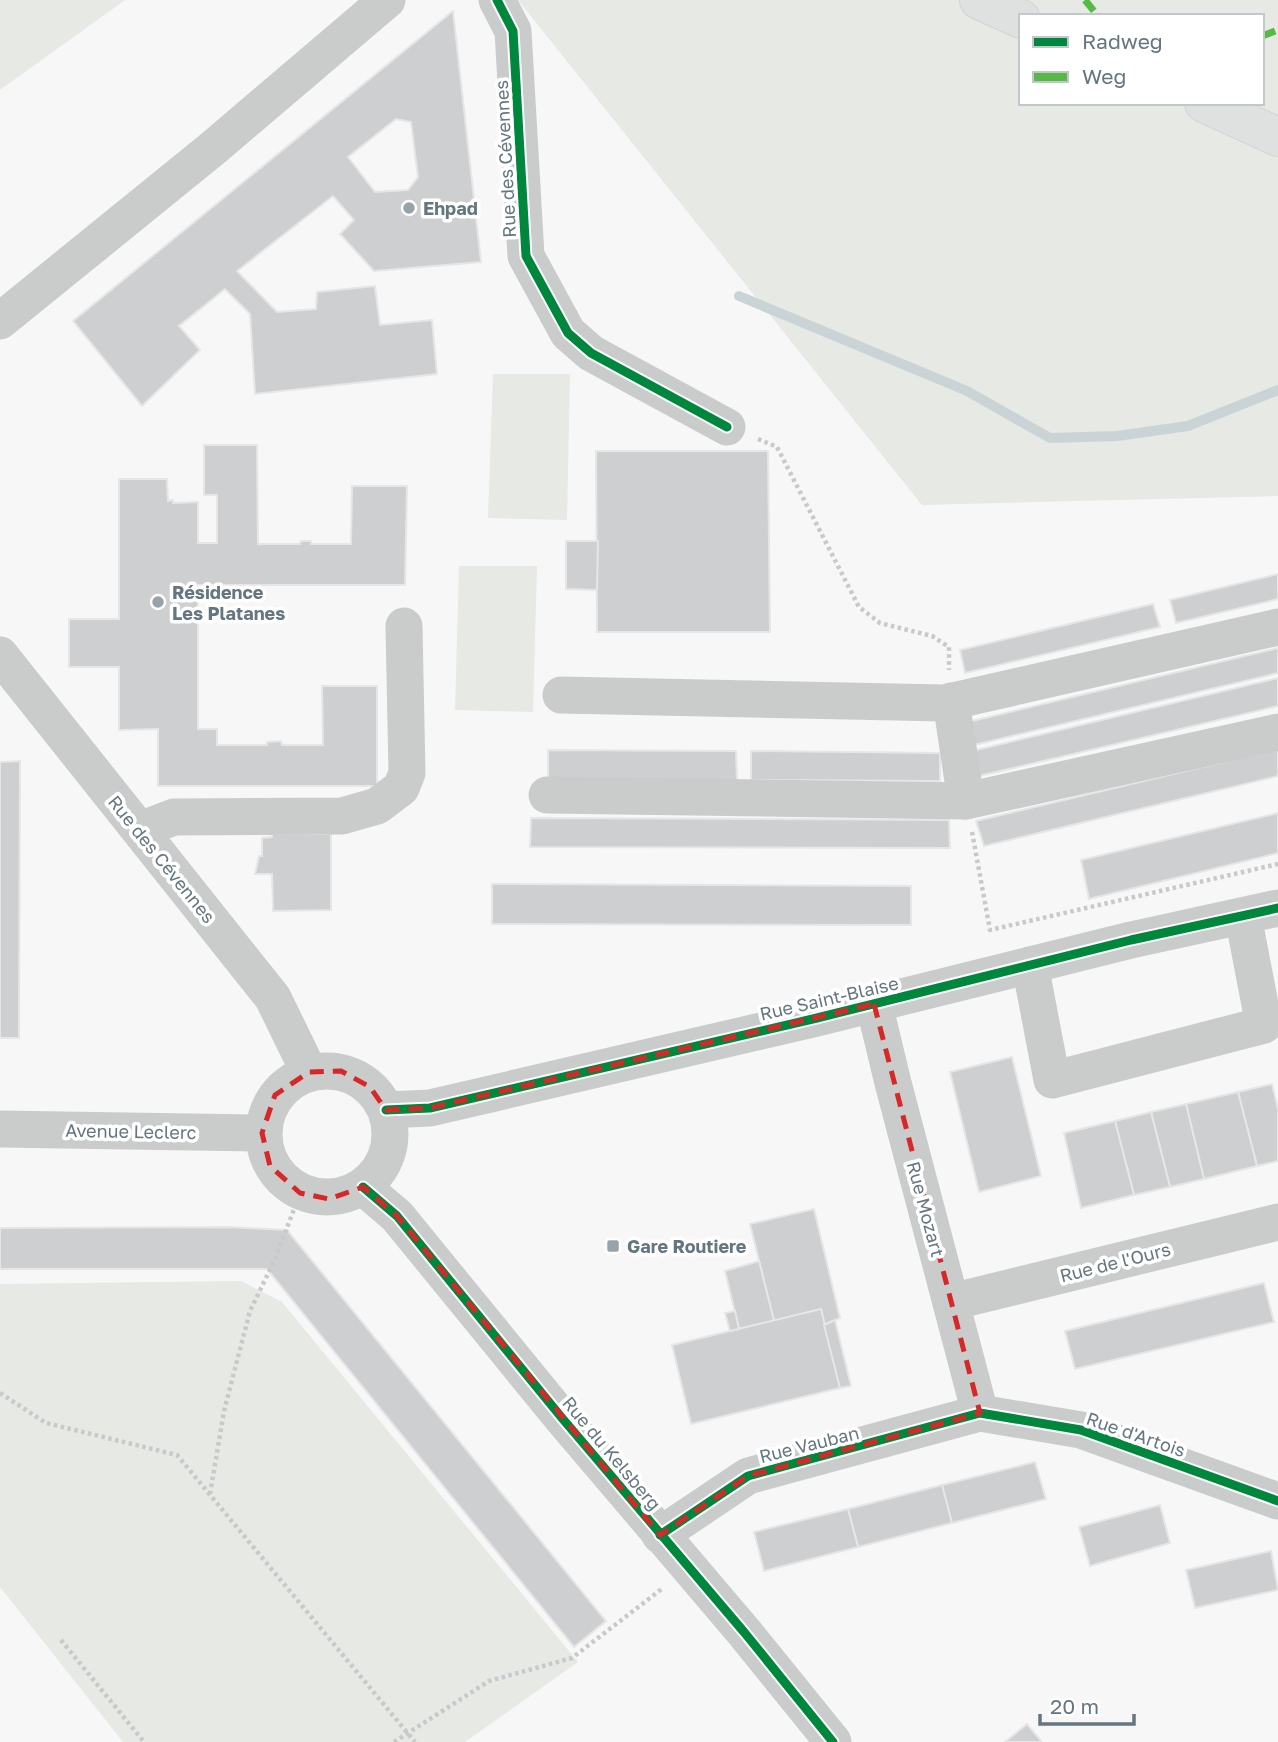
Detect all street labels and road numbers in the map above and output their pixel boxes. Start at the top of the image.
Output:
street label: Rue des Cévennes [490,80,520,238]
street label: Rue des Cévennes [104,791,220,927]
street label: Rue Saint-Blaise [758,971,900,1025]
street label: Avenue Leclerc [65,1119,197,1143]
street label: Rue Mozart [903,1159,949,1259]
street label: Rue de l'Ours [1057,1238,1173,1286]
street label: Rue du Kelsberg [558,1392,666,1514]
street label: Rue d'Artois [1084,1407,1188,1461]
street label: Rue Vauban [757,1421,861,1467]

